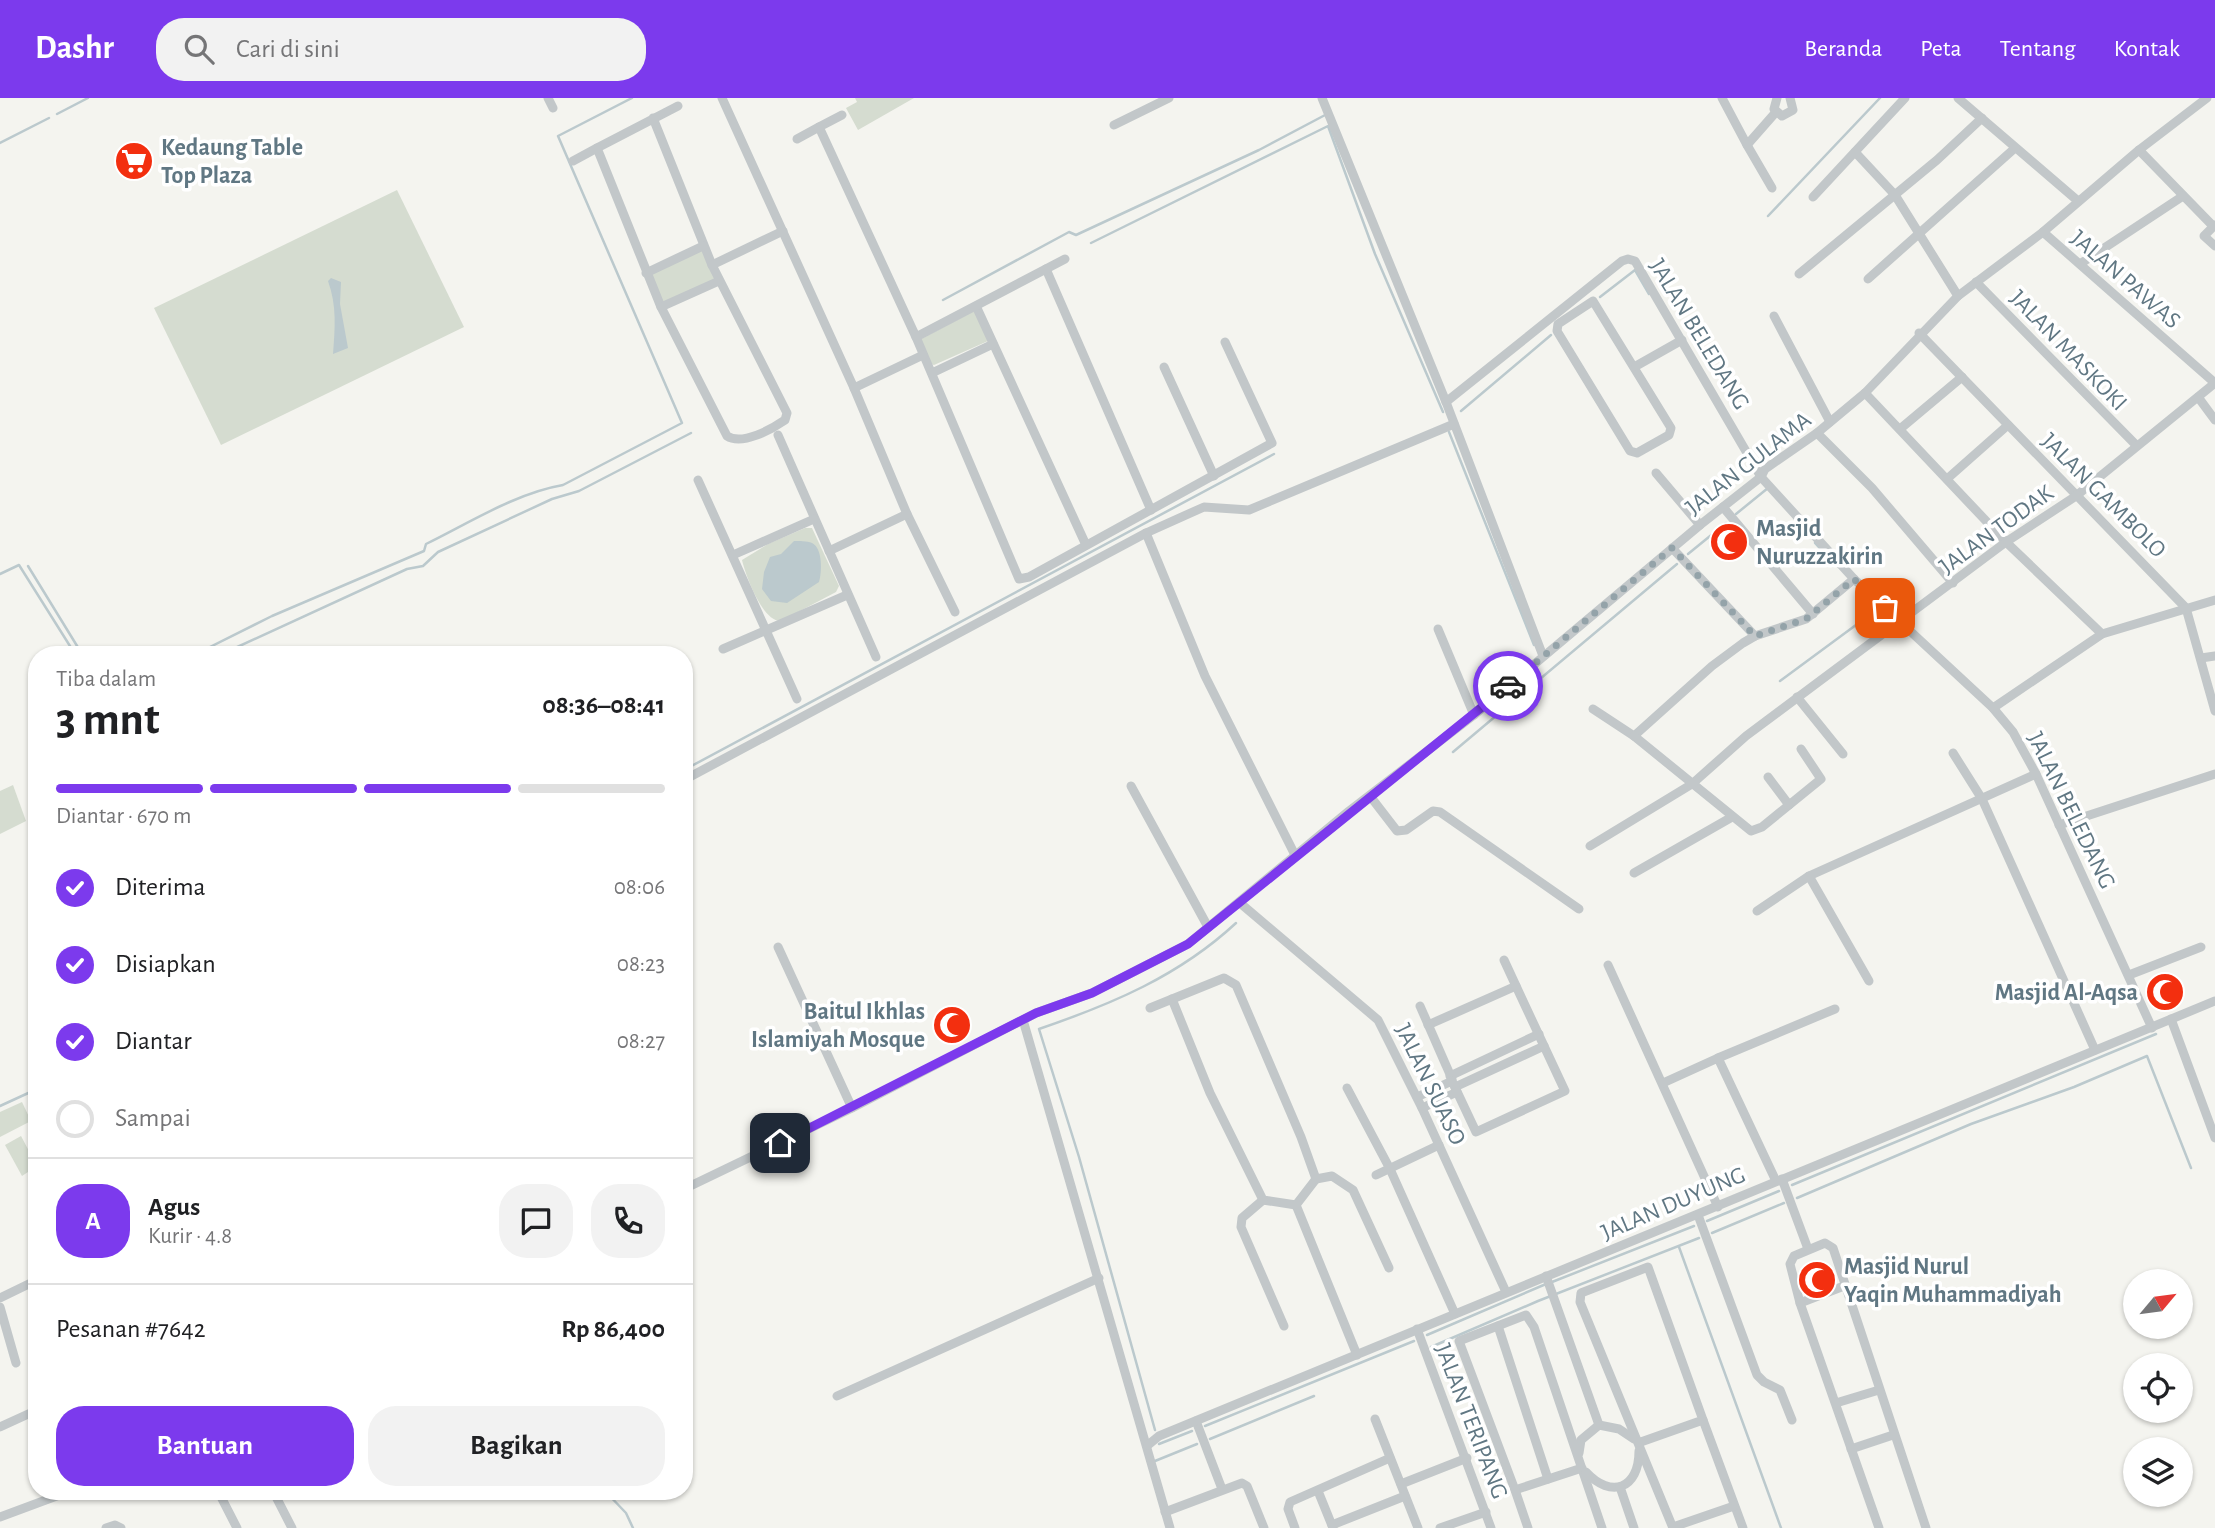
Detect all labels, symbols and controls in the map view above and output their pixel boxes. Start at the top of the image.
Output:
search box [156,18,646,81]
icon: search [180,30,218,68]
text: Dashr [35,32,114,65]
text: Cari di sini [236,36,340,62]
text: Beranda [1804,37,1882,61]
text: Peta [1920,37,1962,61]
text: Tentang [2000,37,2076,61]
text: Kontak [2114,37,2180,61]
place label: Kedaung Table Top Plaza [161,136,303,188]
supermarket icon: Kedaung Table Top Plaza [113,140,155,182]
street label: JALAN PAWAS [2066,226,2185,334]
street label: JALAN BELEDANG [1645,255,1753,414]
street label: JALAN MASKOKI [2005,286,2131,416]
street label: JALAN GULAMA [1681,408,1816,520]
street label: JALAN GAMBOLO [2036,429,2170,563]
street label: JALAN TODAK [1935,480,2058,579]
place label: Masjid Nuruzzakirin [1756,517,1883,569]
mosque icon: Masjid Nuruzzakirin [1708,521,1750,563]
pin [1855,578,1915,638]
icon: bag [1866,589,1904,627]
courier [1473,651,1543,721]
icon: car [1489,667,1527,705]
text: Tiba dalam [56,668,156,691]
text: 08:36–08:41 [542,692,665,718]
text: 3 mnt [56,697,160,743]
street label: JALAN BELEDANG [2023,728,2119,893]
text: Diantar · 670 m [56,805,191,828]
icon: check [56,869,94,907]
text: Diterima [115,874,206,900]
text: 08:06 [614,876,665,899]
icon: check [56,946,94,984]
text: Disiapkan [115,951,216,977]
text: 08:23 [617,953,665,976]
mosque icon: Masjid Al-Aqsa [2144,971,2186,1013]
place label: Masjid Al-Aqsa [1995,981,2138,1005]
place label: Baitul Ikhlas Islamiyah Mosque [751,1000,925,1052]
mosque icon: Baitul Ikhlas Islamiyah Mosque [931,1004,973,1046]
street label: JALAN SUASO [1390,1020,1470,1149]
icon: check [56,1023,94,1061]
text: Diantar [115,1028,192,1054]
text: 08:27 [617,1030,665,1053]
text: Sampai [115,1105,191,1131]
pin [750,1113,810,1173]
icon: home [761,1124,799,1162]
street label: JALAN DUYUNG [1598,1163,1749,1245]
button: chat [499,1184,573,1258]
button: phone [591,1184,665,1258]
text: Agus [148,1194,200,1220]
text: A [85,1208,101,1234]
text: Kurir · 4.8 [148,1225,232,1248]
place label: Masjid Nurul Yaqin Muhammadiyah [1844,1255,2062,1307]
mosque icon: Masjid Nurul Yaqin Muhammadiyah [1796,1259,1838,1301]
north arrow [2123,1269,2193,1339]
map controls [2123,1269,2193,1507]
text: Pesanan #7642 [56,1316,205,1342]
text: Rp 86,400 [561,1316,665,1342]
street label: JALAN TERIPANG [1430,1340,1512,1502]
button: locate [2123,1353,2193,1423]
button: Bantuan [56,1406,354,1486]
button: Bagikan [368,1406,665,1486]
button: layers [2123,1437,2193,1507]

